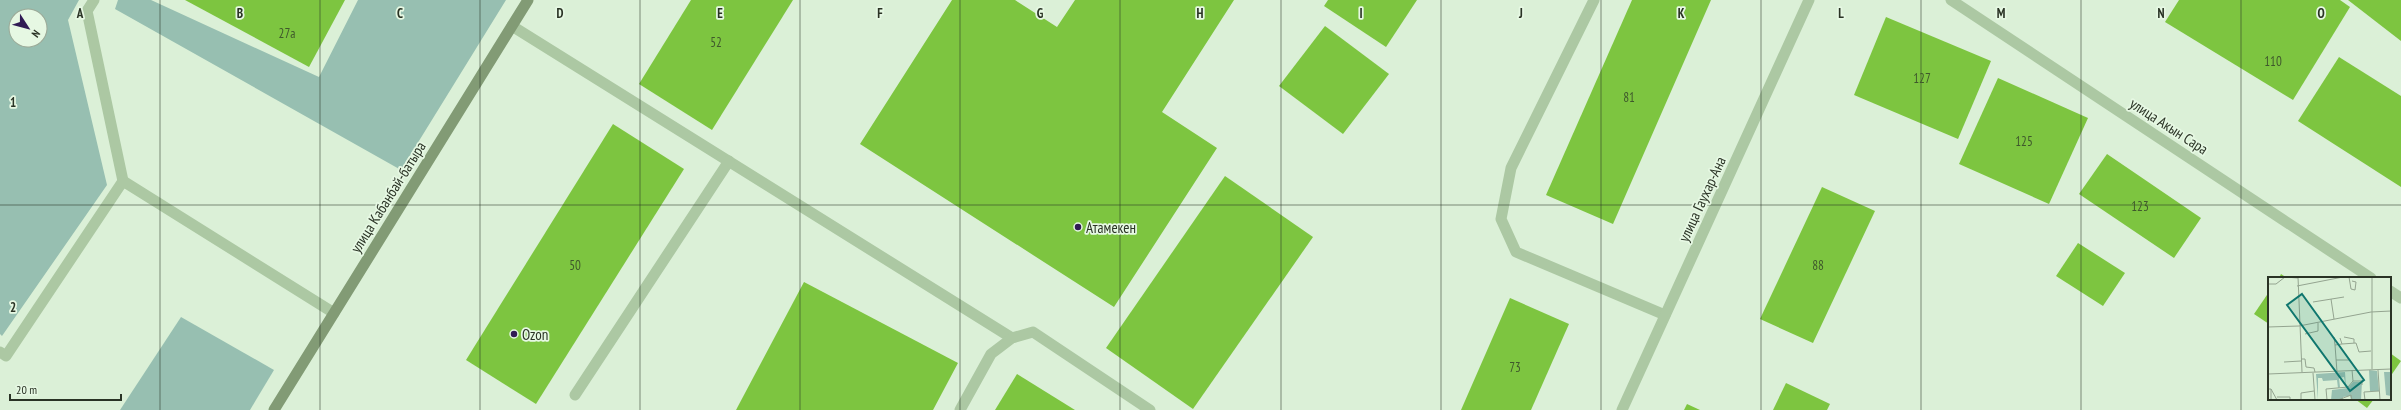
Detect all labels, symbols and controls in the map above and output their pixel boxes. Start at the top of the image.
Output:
text: A [76,5,84,22]
text: B [237,5,243,22]
text: C [397,5,403,22]
text: D [557,5,564,22]
text: E [717,5,723,22]
text: F [877,5,883,22]
text: G [1037,5,1044,22]
text: H [1197,5,1204,22]
text: I [1359,5,1363,22]
text: J [1518,5,1523,22]
text: K [1678,5,1685,22]
text: L [1838,5,1844,22]
text: M [1997,5,2006,22]
text: N [2157,5,2165,22]
text: O [2317,5,2325,22]
north arrow [8,8,48,48]
house number: 27а [279,25,295,42]
text: N [29,27,44,40]
house number: 52 [710,34,722,51]
house number: 110 [2264,53,2282,70]
house number: 127 [1913,70,1931,87]
house number: 81 [1623,89,1635,106]
text: 1 [10,94,16,111]
street label: улица Акын Сара [2126,94,2212,158]
house number: 125 [2015,133,2033,150]
street label: улица Кабанбай-батыра [346,138,430,256]
street label: улица Гаухар-Ана [1674,153,1730,245]
house number: 123 [2131,198,2149,215]
place label: Атамекен [1086,218,1136,237]
marker: Атамекен [1073,222,1083,232]
house number: 50 [569,257,581,274]
house number: 88 [1812,257,1824,274]
inset map [2268,277,2391,400]
text: 2 [10,299,16,316]
place label: Ozon [522,325,548,344]
marker: Ozon [509,329,519,339]
house number: 73 [1509,359,1521,376]
scale bar [10,376,121,402]
text: 20 m [16,382,37,397]

